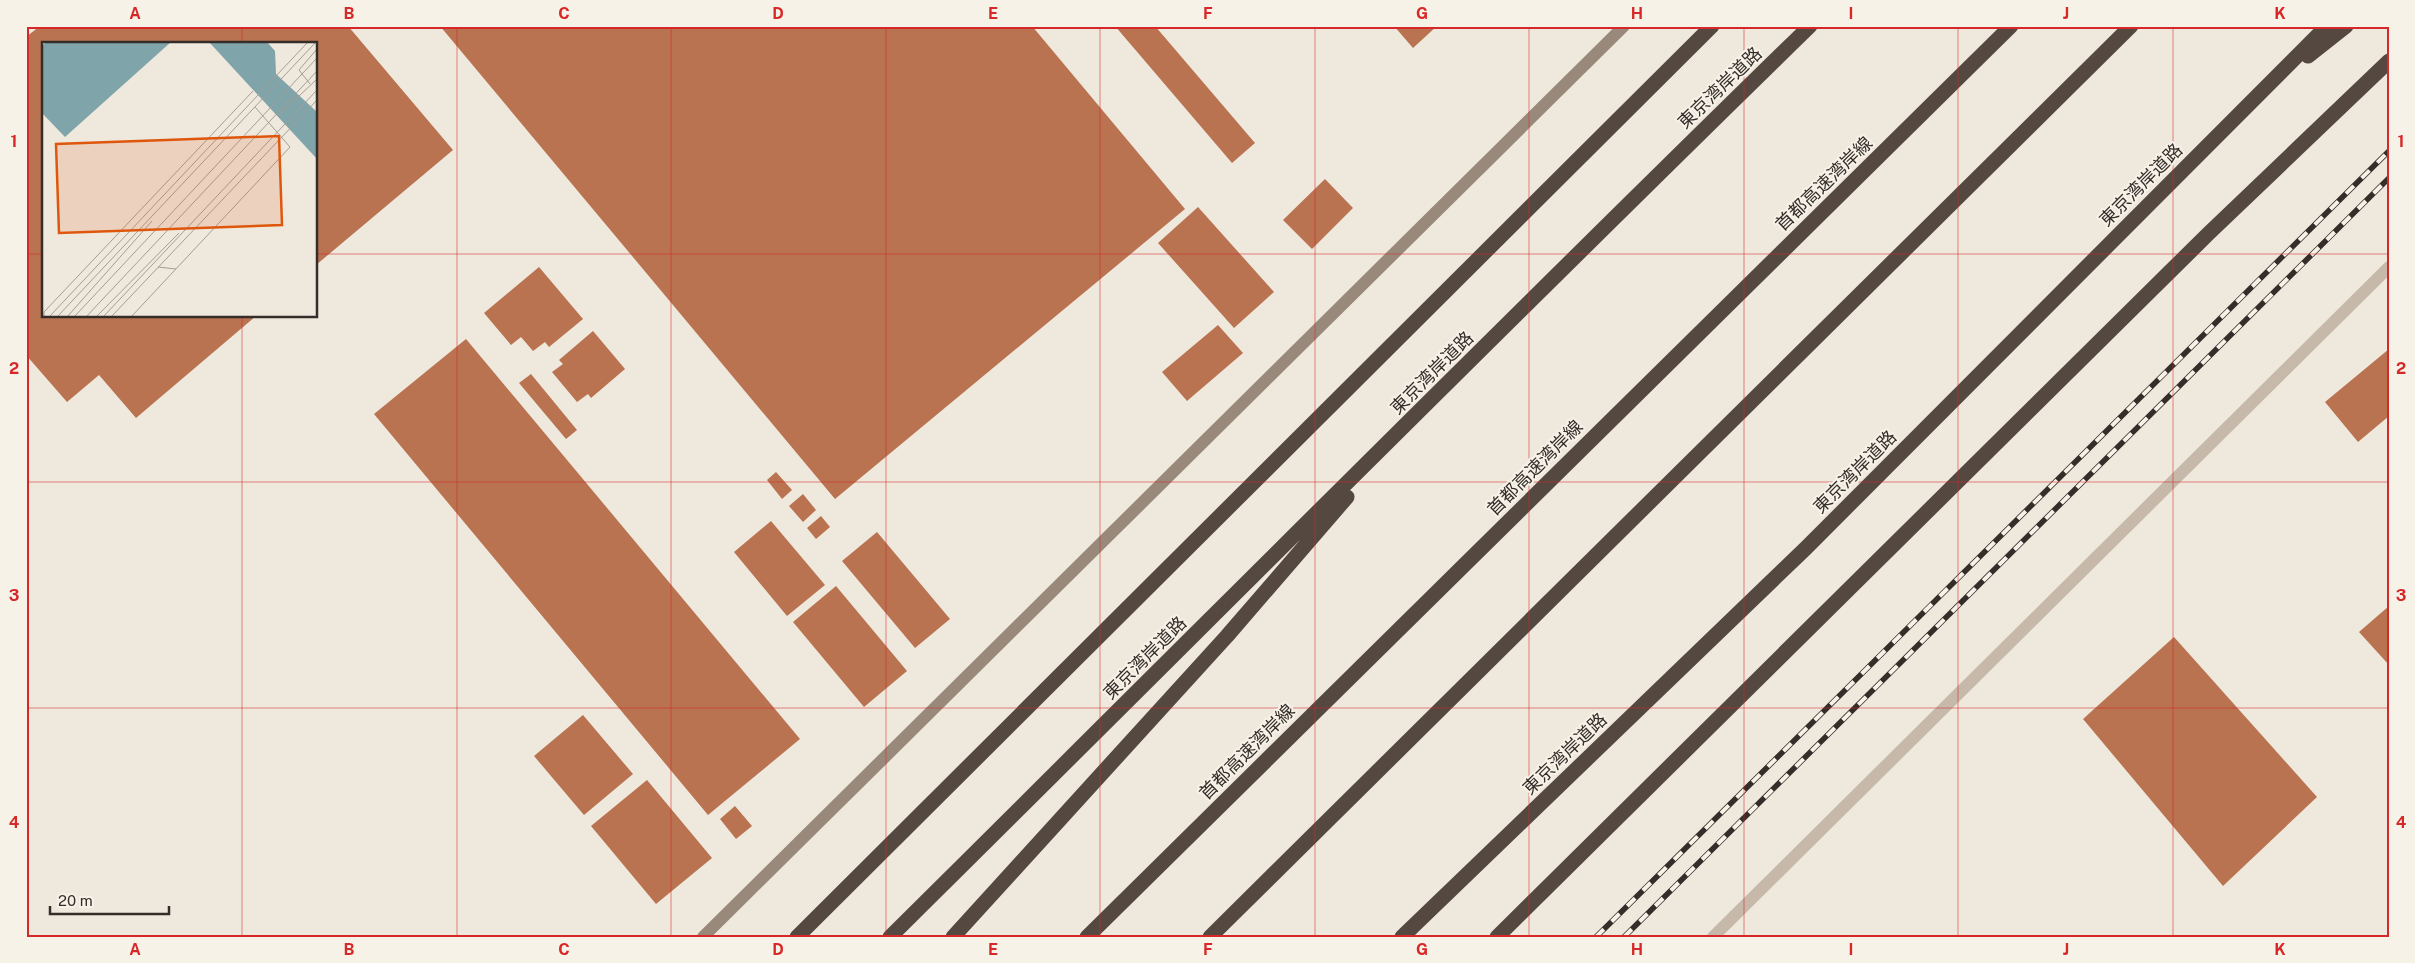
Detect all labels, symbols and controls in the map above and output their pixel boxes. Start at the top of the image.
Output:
text: A [129,4,141,23]
text: B [344,4,355,23]
text: C [558,4,570,23]
text: D [772,4,784,23]
text: E [988,4,998,23]
text: F [1203,4,1213,23]
text: G [1416,4,1428,23]
text: H [1631,4,1643,23]
text: I [1849,4,1853,23]
text: J [2063,4,2069,23]
text: K [2274,4,2286,23]
inset map [42,42,318,318]
street label: 東京湾岸道路 [1674,43,1766,133]
text: 1 [11,132,17,151]
street label: 首都高速湾岸線 [1771,132,1876,235]
text: 1 [2398,132,2404,151]
street label: 東京湾岸道路 [2095,139,2186,230]
street label: 東京湾岸道路 [1386,327,1477,418]
text: 2 [9,359,19,378]
text: 2 [2396,359,2406,378]
street label: 首都高速湾岸線 [1483,416,1587,520]
street label: 東京湾岸道路 [1809,426,1900,517]
text: 3 [9,586,19,605]
text: 3 [2396,586,2406,605]
street label: 東京湾岸道路 [1099,612,1190,703]
street label: 首都高速湾岸線 [1195,700,1299,804]
street label: 東京湾岸道路 [1519,709,1611,799]
text: 4 [9,813,20,832]
text: 4 [2396,813,2407,832]
scale bar [50,883,169,915]
text: 20 m [58,892,93,909]
text: A [129,940,141,959]
text: B [344,940,355,959]
text: C [558,940,570,959]
text: D [772,940,784,959]
text: E [988,940,998,959]
text: F [1203,940,1213,959]
text: G [1416,940,1428,959]
text: H [1631,940,1643,959]
text: I [1849,940,1853,959]
text: J [2063,940,2069,959]
text: K [2274,940,2286,959]

